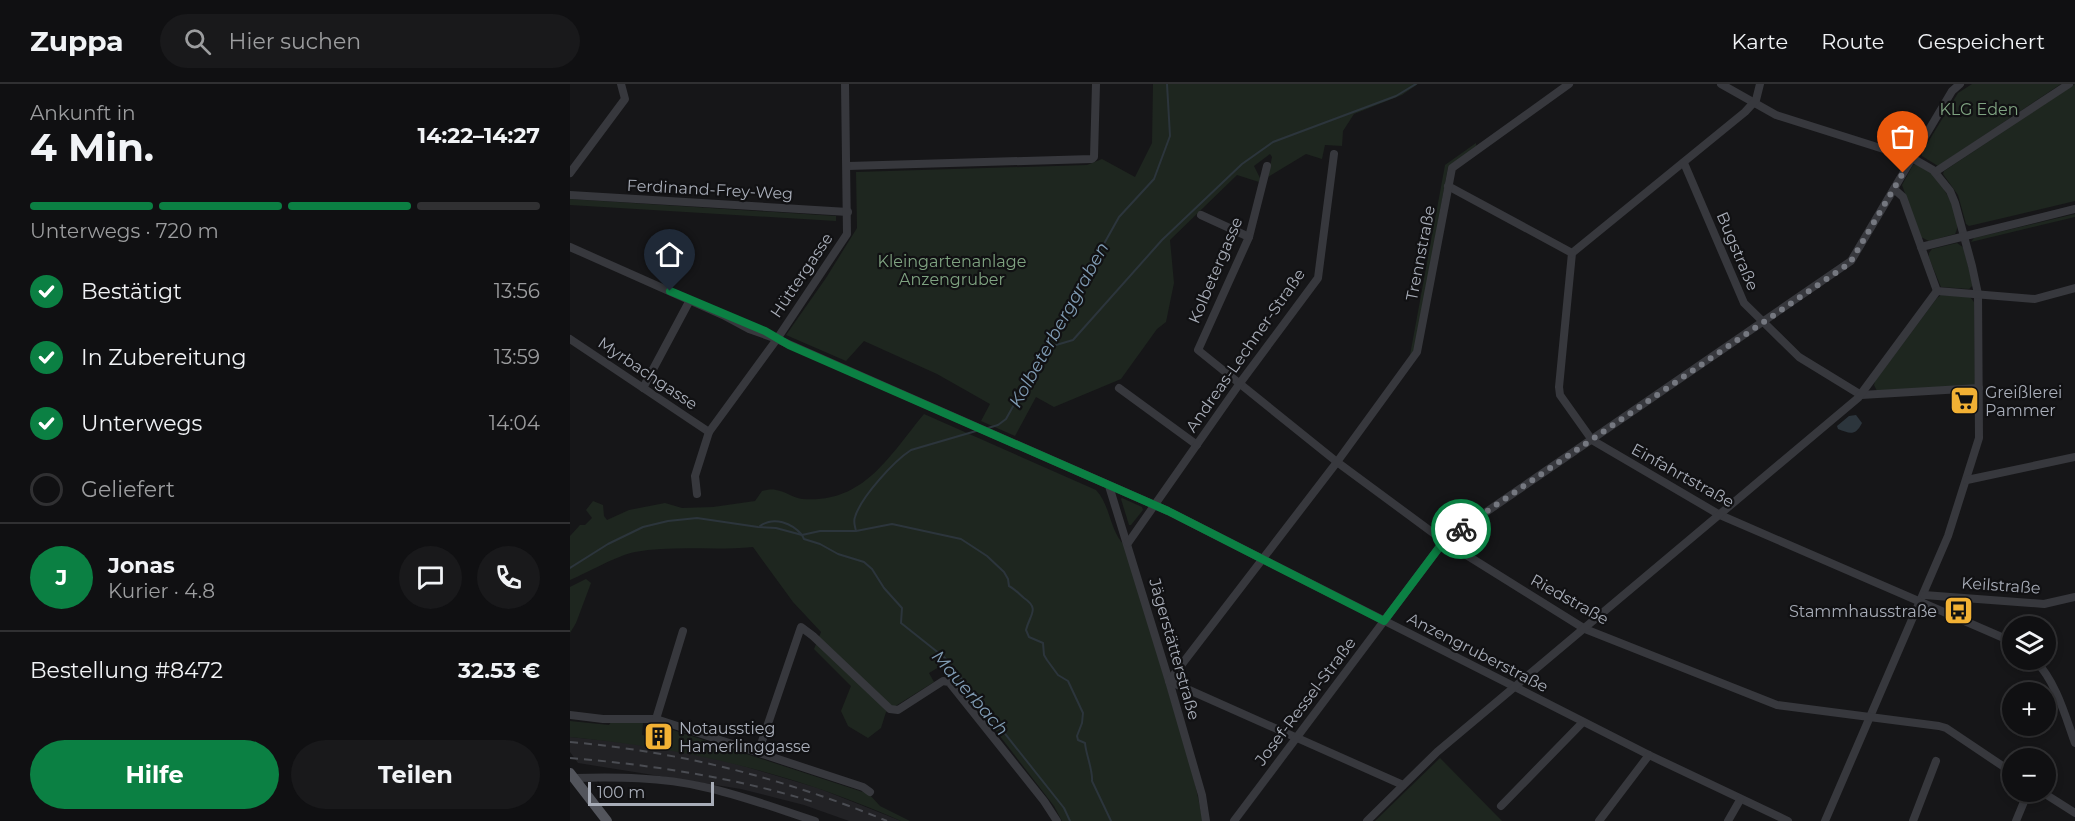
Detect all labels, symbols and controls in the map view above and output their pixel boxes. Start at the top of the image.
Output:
search box [160,14,580,68]
text: Zuppa [30,24,124,58]
icon: search [181,25,214,58]
text: Hier suchen [229,28,361,55]
text: Karte [1732,29,1788,54]
text: Route [1821,29,1884,54]
text: Gespeichert [1917,29,2045,54]
park label: KLG Eden [1939,100,2019,119]
text: Ankunft in [30,101,136,125]
pin [1877,111,1928,173]
icon: bag [1886,120,1919,153]
text: 14:22–14:27 [418,122,540,149]
text: 4 Min. [30,123,154,171]
street label: Ferdinand-Frey-Weg [626,176,794,203]
street label: Trennstraße [1402,204,1439,302]
street label: Bugstraße [1712,209,1763,293]
street label: Kolbetergasse [1185,214,1246,326]
text: Unterwegs · 720 m [30,219,219,243]
pin [644,229,695,291]
street label: Hüttergasse [766,229,837,321]
icon: home [653,238,686,271]
water label: Kolbeterberggraben [1004,238,1114,412]
park label: Kleingartenanlage Anzengruber [878,252,1026,289]
street label: Andreas-Lechner-Straße [1182,265,1309,436]
icon: check [30,275,63,308]
text: Bestätigt [81,278,182,305]
text: 13:56 [494,279,540,303]
street label: Myrbachgasse [594,333,701,414]
icon: check [30,341,63,374]
text: In Zubereitung [81,344,247,371]
text: 13:59 [494,345,540,369]
place label: Greißlerei Pammer [1985,383,2062,420]
supermarket icon: Greißlerei Pammer [1948,385,1980,417]
icon: check [30,407,63,440]
text: Unterwegs [81,410,202,437]
text: 14:04 [489,411,540,435]
street label: Einfahrtstraße [1628,439,1737,511]
text: Geliefert [81,476,175,503]
courier [1431,499,1491,559]
icon: bike [1445,513,1478,546]
button: chat [399,546,462,609]
button: phone [477,546,540,609]
text: Jonas [108,552,175,579]
text: J [56,564,67,591]
street label: Riedstraße [1527,570,1612,629]
street label: Keilstraße [1961,573,2041,598]
street label: Jägerstätterstraße [1145,575,1204,722]
text: Kurier · 4.8 [108,579,215,603]
bus stop icon: Stammhausstraße [1942,595,1974,627]
place label: Stammhausstraße [1789,602,1937,621]
street label: Anzengruberstraße [1404,609,1551,696]
map controls [2002,616,2056,802]
button: layers [2002,616,2056,670]
street label: Josef-Ressel-Straße [1250,634,1360,770]
water label: Mauerbach [927,646,1013,740]
text: Bestellung #8472 [30,657,223,684]
text: 32.53 € [458,657,540,684]
button: + [2002,682,2056,736]
place label: Notausstieg Hamerlinggasse [679,719,810,756]
building icon: Notausstieg Hamerlinggasse [642,721,674,753]
button: Hilfe [30,740,279,809]
button: Teilen [291,740,540,809]
button: − [2002,748,2056,802]
scale bar [588,779,714,806]
text: 100 m [597,783,645,802]

